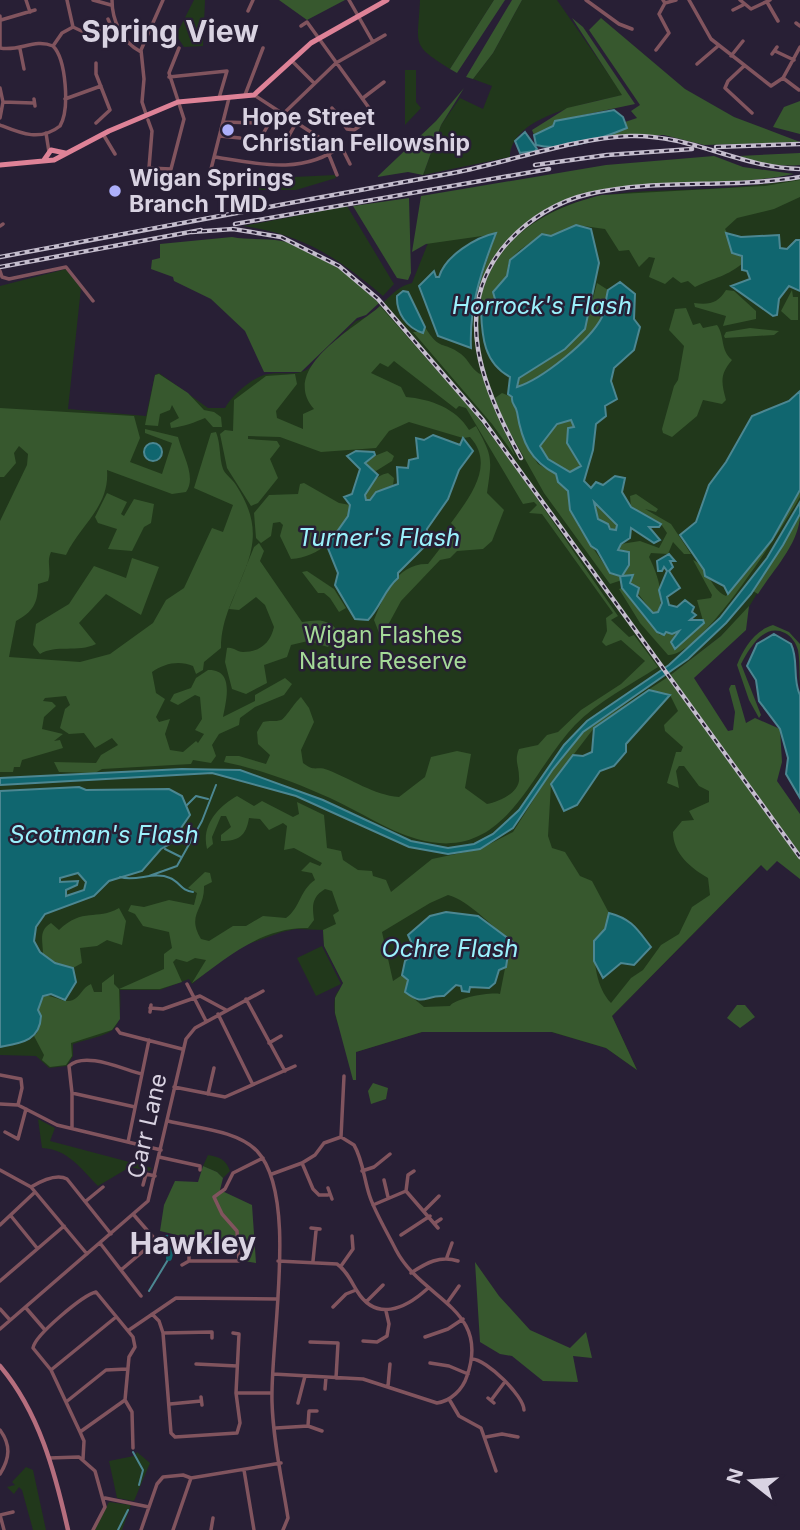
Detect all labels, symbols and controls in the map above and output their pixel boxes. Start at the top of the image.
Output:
district label: Spring View [81,13,259,49]
place label: Hope Street Christian Fellowship [242,103,470,157]
marker: Hope Street Christian Fellowship [220,122,236,138]
place label: Wigan Springs Branch TMD [129,164,294,218]
marker: Wigan Springs Branch TMD [107,183,123,199]
water label: Horrock's Flash [452,291,632,320]
water label: Turner's Flash [298,523,460,552]
park label: Wigan Flashes Nature Reserve [299,621,467,675]
water label: Scotman's Flash [9,820,199,849]
water label: Ochre Flash [381,934,519,963]
street label: Carr Lane [121,1071,173,1181]
district label: Hawkley [130,1225,256,1261]
north arrow [716,1446,786,1516]
text: N [722,1466,748,1486]

